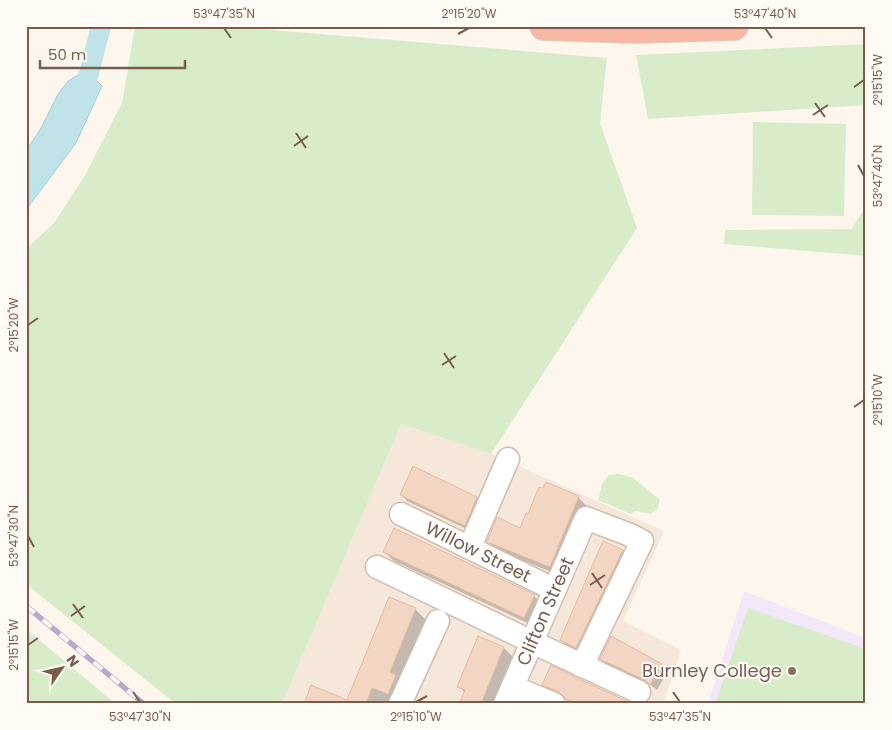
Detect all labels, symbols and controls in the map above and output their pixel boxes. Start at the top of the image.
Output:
text: 53°47'35"N [193,5,255,22]
text: 2°15'20"W [442,5,497,22]
text: 53°47'40"N [734,5,796,22]
scale bar [40,38,185,70]
text: 50 m [48,44,86,65]
text: 2°15'15"W [869,54,886,106]
text: 53°47'40"N [869,145,886,207]
text: 2°15'20"W [5,297,22,352]
text: 2°15'10"W [869,374,886,426]
text: 53°47'30"N [5,505,22,567]
street label: Willow Street [421,515,535,588]
street label: Clifton Street [510,553,579,669]
text: 2°15'15"W [5,619,22,671]
north arrow [38,642,88,692]
text: N [62,651,84,671]
place label: Burnley College [642,658,782,683]
marker: Burnley College [786,665,798,677]
text: 53°47'30"N [109,708,171,725]
text: 2°15'10"W [390,708,442,725]
text: 53°47'35"N [649,708,711,725]

